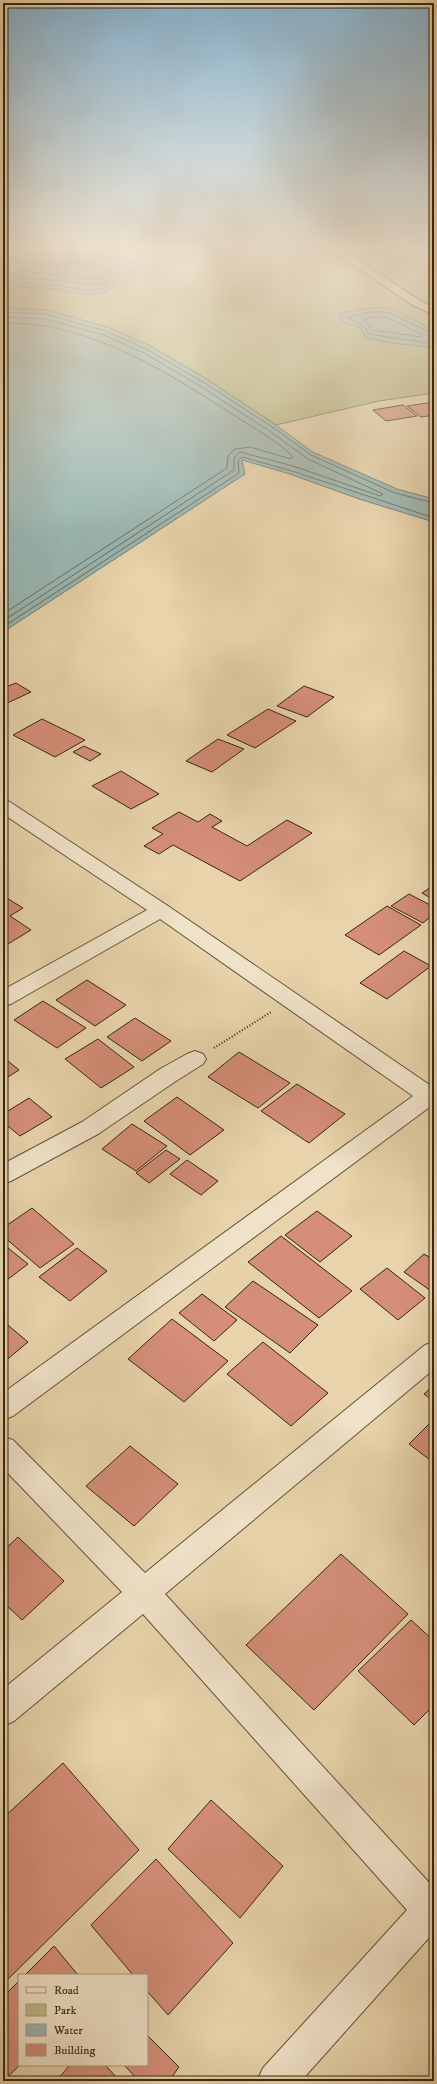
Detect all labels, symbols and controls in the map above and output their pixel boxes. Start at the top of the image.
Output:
legend [18,1974,148,2066]
text: Road [54,1983,79,1998]
text: Park [54,2003,76,2018]
text: Water [53,2023,83,2038]
text: Building [54,2043,95,2058]

